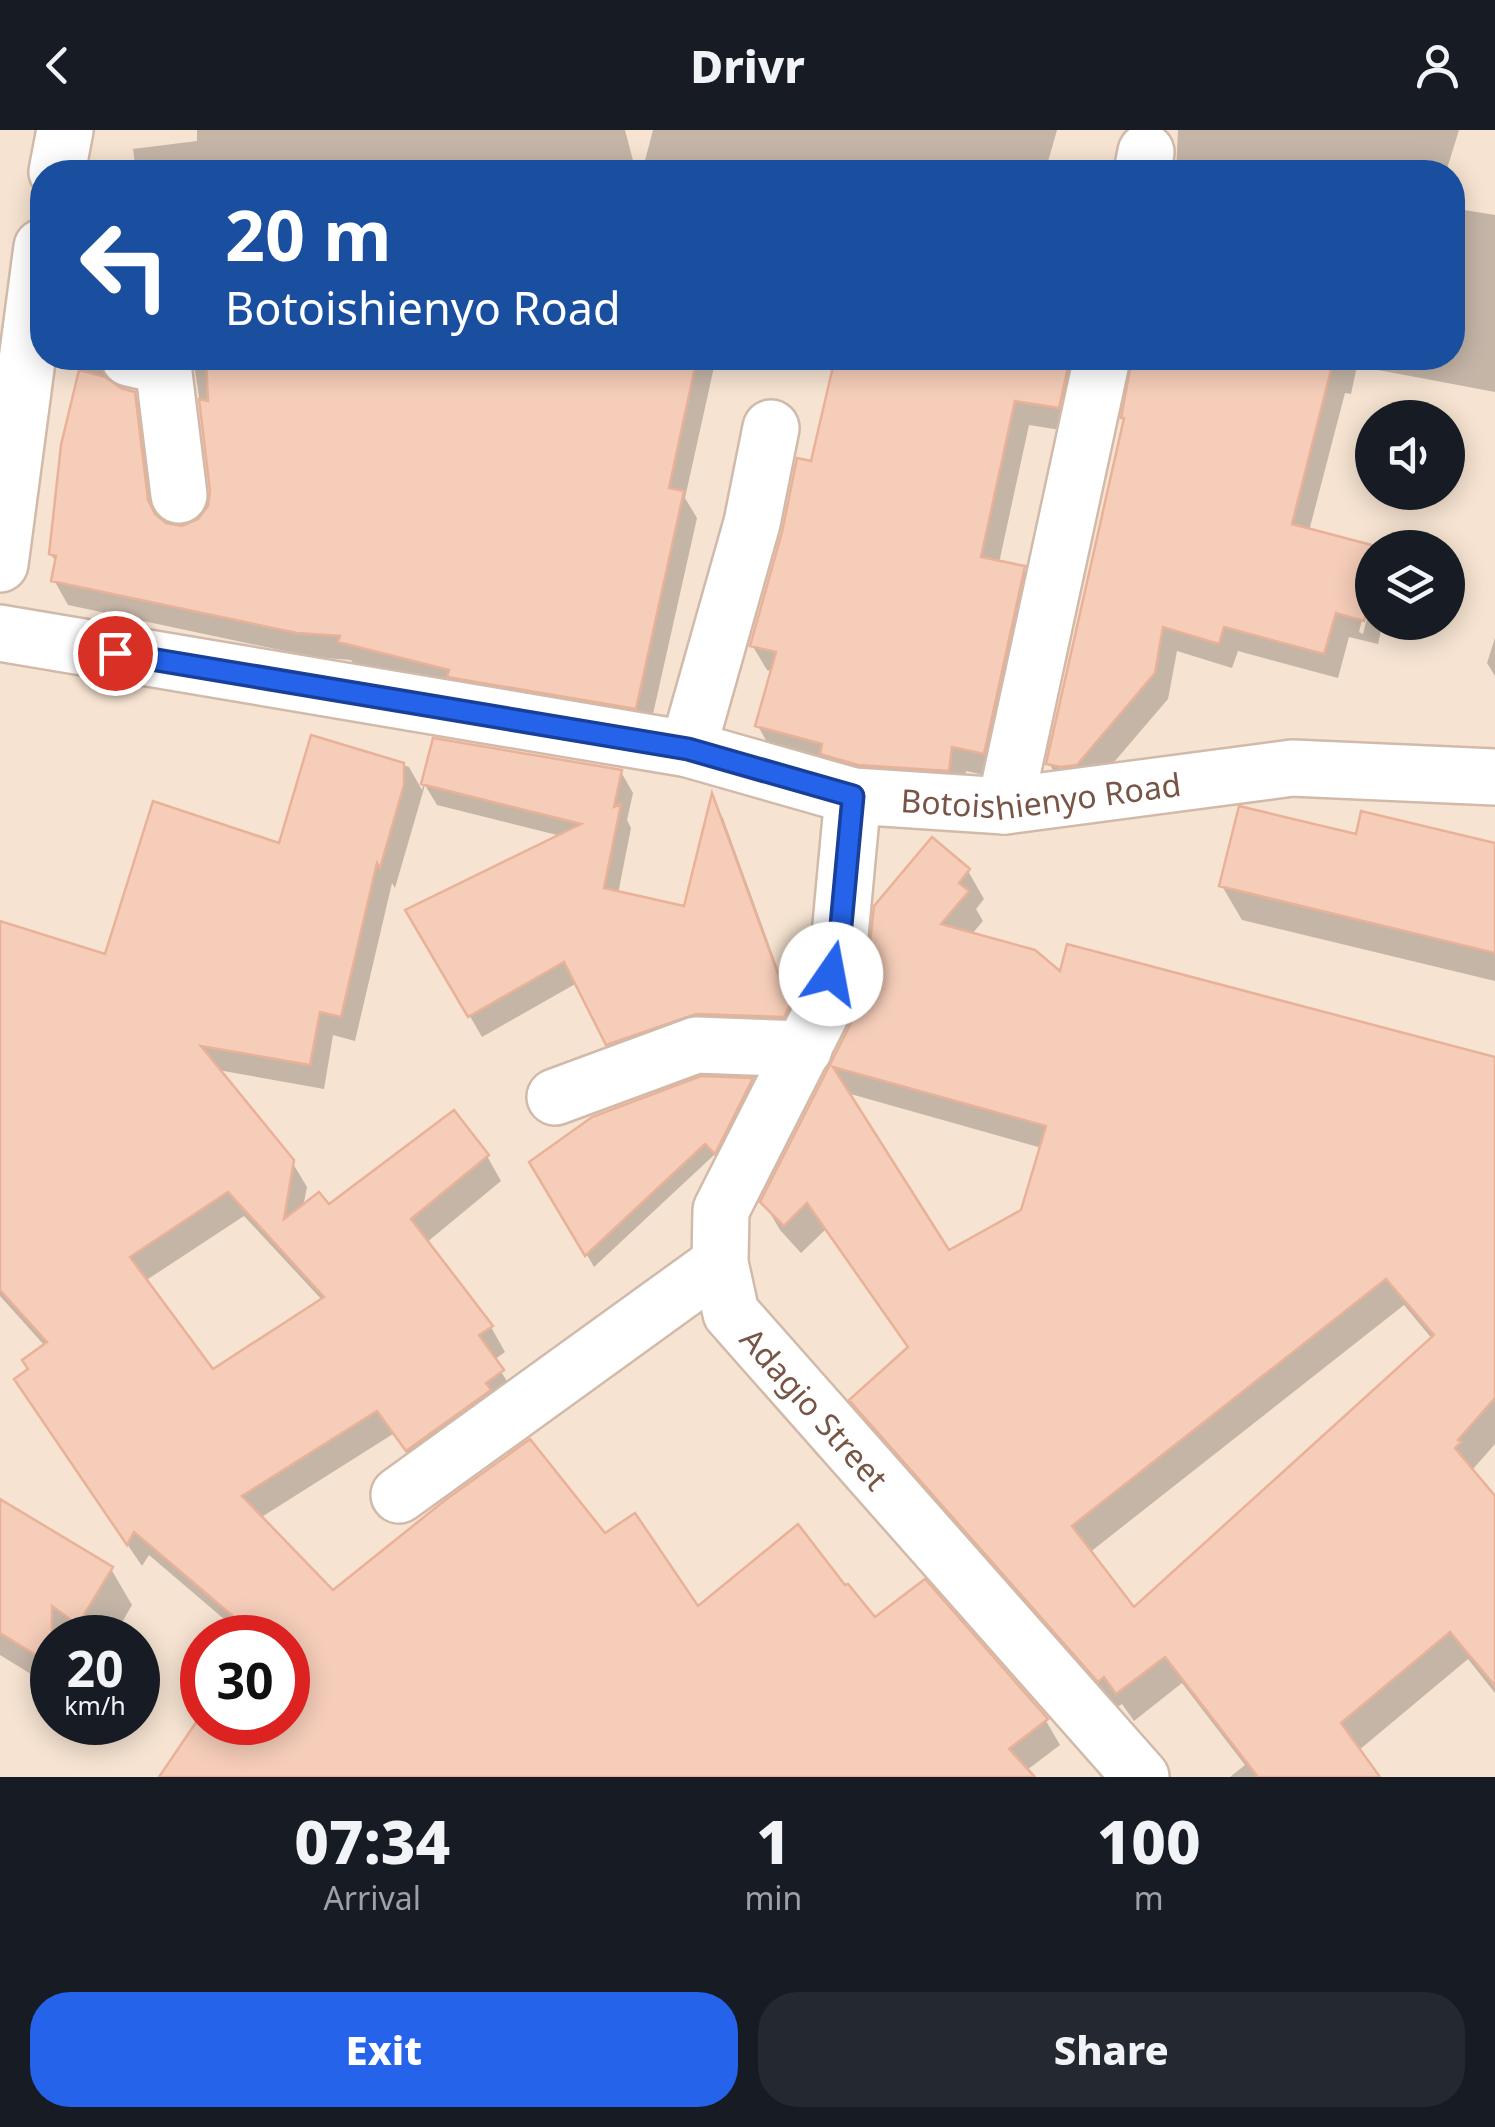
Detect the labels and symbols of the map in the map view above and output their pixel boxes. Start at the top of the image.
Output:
pin [73,611,158,696]
street label: Botoishienyo Road [899,761,1183,829]
position arrow [779,922,883,1026]
street label: Adagio Street [732,1318,898,1498]
speed limit sign: 30 [180,1615,310,1745]

